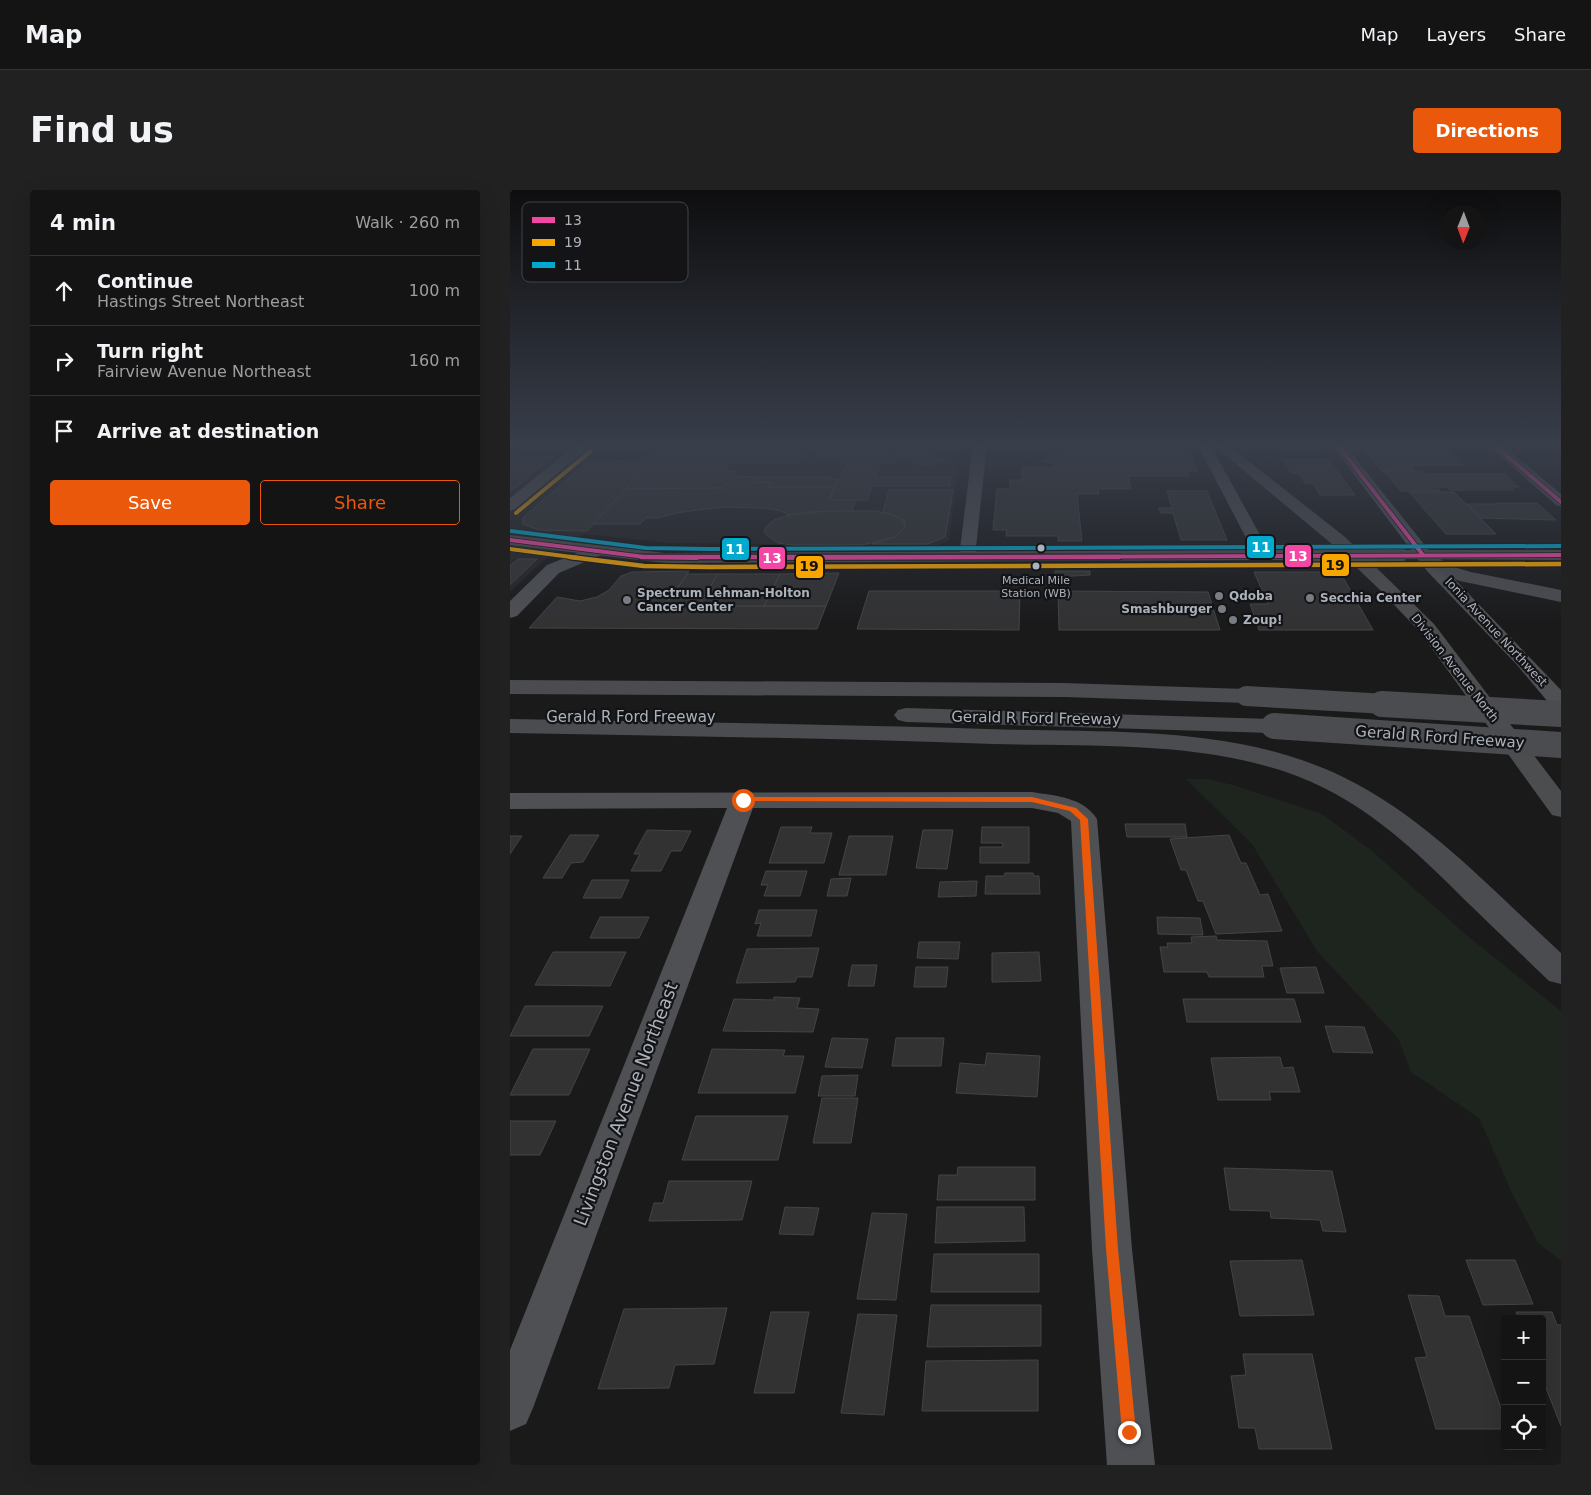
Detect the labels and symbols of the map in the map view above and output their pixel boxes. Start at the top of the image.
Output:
legend [522,202,688,282]
north arrow [1441,205,1486,250]
text: 13 [564,212,582,228]
text: 19 [564,234,582,250]
text: 11 [564,257,582,273]
line badge: 11 [1246,535,1275,559]
line badge: 11 [721,537,750,561]
text: 11 [1251,539,1271,555]
text: 11 [725,541,745,557]
unlabelled marker [1036,543,1046,553]
line badge: 13 [1284,544,1312,568]
line badge: 13 [758,546,786,570]
text: 13 [1288,548,1308,564]
text: 13 [762,550,782,566]
line badge: 19 [1321,553,1350,577]
line badge: 19 [795,555,824,579]
text: 19 [1325,557,1345,573]
text: 19 [799,558,819,574]
marker: Medical Mile Station (WB) [1031,561,1041,571]
place label: Medical Mile Station (WB) [1001,574,1071,600]
street label: Ionia Avenue Northwest [1442,575,1550,689]
place label: Spectrum Lehman-Holton Cancer Center [637,586,810,614]
place label: Qdoba [1229,589,1273,603]
marker: Qdoba [1213,590,1225,602]
place label: Secchia Center [1320,591,1421,605]
marker: Secchia Center [1304,592,1316,604]
marker: Spectrum Lehman-Holton Cancer Center [621,594,633,606]
place label: Smashburger [1121,602,1212,616]
marker: Smashburger [1216,603,1228,615]
street label: Division Avenue North [1408,611,1502,725]
place label: Zoup! [1243,613,1283,627]
marker: Zoup! [1227,614,1239,626]
street label: Gerald R Ford Freeway [546,708,716,726]
street label: Gerald R Ford Freeway [951,708,1121,728]
street label: Gerald R Ford Freeway [1355,722,1525,752]
route start [732,789,755,812]
street label: Livingston Avenue Northeast [569,979,682,1229]
route end [1118,1421,1141,1444]

